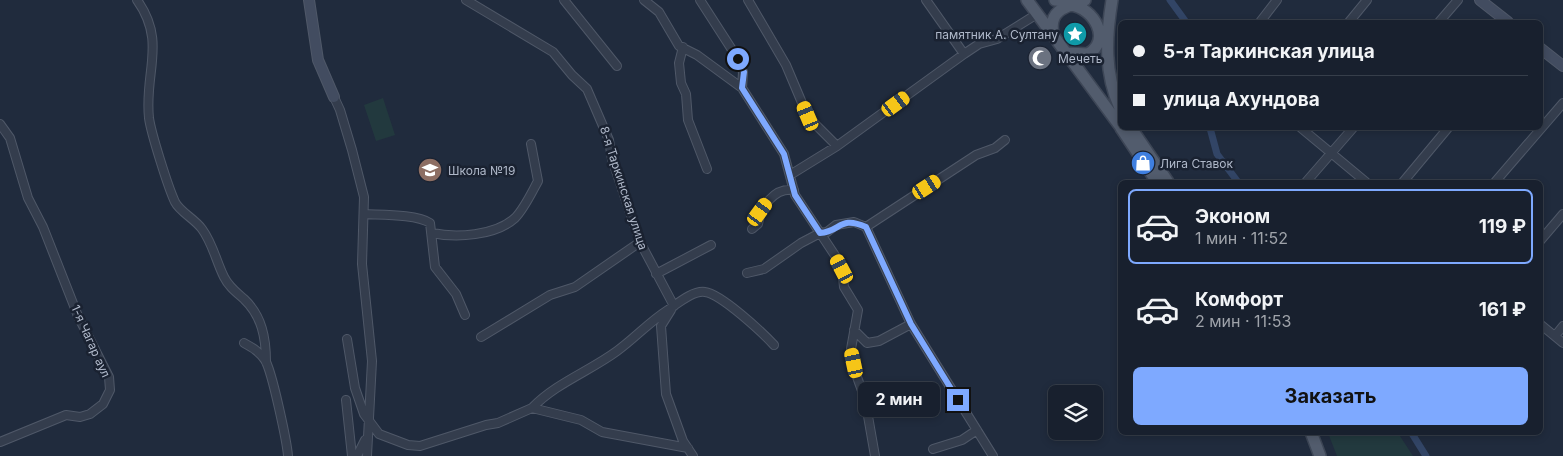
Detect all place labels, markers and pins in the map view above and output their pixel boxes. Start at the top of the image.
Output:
place icon: памятник А. Султану [1062,21,1088,47]
place label: памятник А. Султану [935,27,1058,42]
mosque icon: Мечеть [1027,45,1053,71]
place label: Мечеть [1058,51,1103,66]
shop icon: Лига Ставок [1130,150,1156,176]
place label: Лига Ставок [1160,156,1233,171]
school or university icon: Школа №19 [417,157,443,183]
place label: Школа №19 [448,163,515,178]

